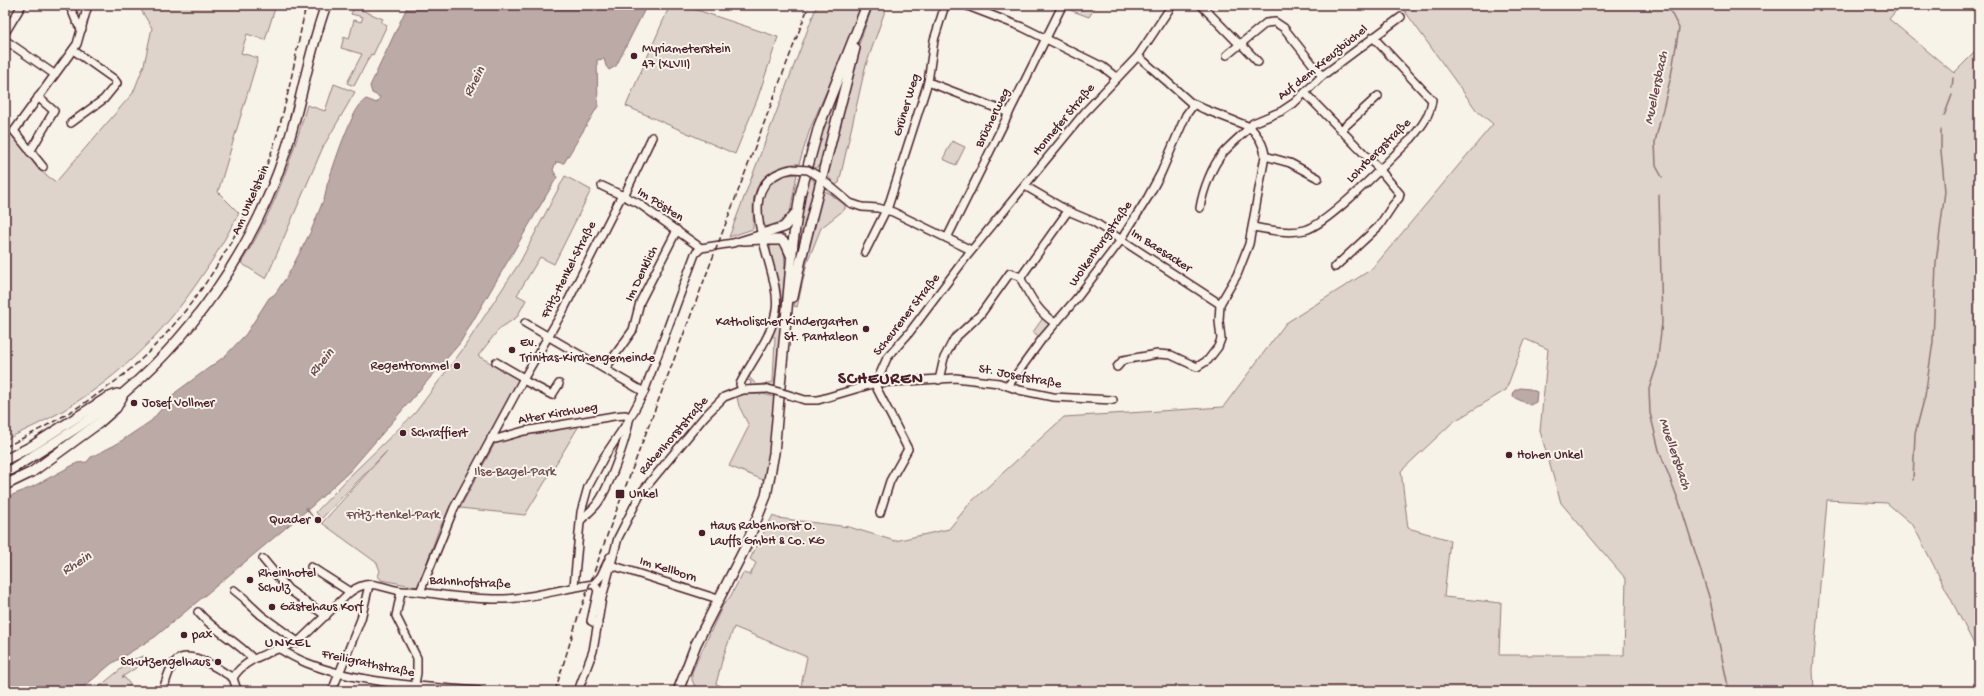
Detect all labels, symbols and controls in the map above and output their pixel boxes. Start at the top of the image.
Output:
street label: Auf dem Kreuzbüchel [1275,22,1371,104]
place label: Myriameterstein 47 (XLVII) [642,42,731,72]
water label: Muellersbach [1641,49,1673,126]
marker: Myriameterstein 47 (XLVII) [629,51,639,61]
water label: Rhein [460,64,490,100]
street label: Grüner Weg [890,72,924,138]
street label: Honnefer Straße [1030,81,1099,159]
street label: Brücherweg [972,86,1014,151]
street label: Lohrbergstraße [1344,115,1415,186]
street label: Am Unkelstein [229,162,273,237]
street label: Im Pösten [634,184,687,226]
street label: Wolkenburgstraße [1066,198,1136,290]
street label: Fritz-Henkel-Straße [538,219,600,322]
street label: Im Baesacker [1128,226,1195,277]
street label: Im Denklich [622,244,662,304]
street label: Scheurener Straße [870,271,944,359]
place label: Katholischer Kindergarten St. Pantaleon [716,315,859,345]
marker: Katholischer Kindergarten St. Pantaleon [861,324,871,334]
place label: Ev. Trinitas-Kirchengemeinde [519,336,655,366]
water label: Rhein [305,345,339,381]
marker: Ev. Trinitas-Kirchengemeinde [507,345,517,355]
place label: Regentrommel [371,359,449,374]
marker: Regentrommel [452,361,462,371]
street label: St. Josefstraße [977,362,1063,392]
district label: SCHEUREN [838,370,924,390]
street label: Rabenhorststraße [636,394,712,478]
place label: Josef Vollmer [142,396,216,411]
marker: Josef Vollmer [129,398,139,408]
street label: Alter Kirchweg [517,400,599,428]
water label: Muellersbach [1654,416,1694,492]
place label: Schraffiert [411,426,469,441]
marker: Schraffiert [398,428,408,438]
place label: Hohen Unkel [1517,448,1583,463]
marker: Hohen Unkel [1504,450,1514,460]
park label: Ilse-Bagel-Park [474,465,557,480]
place label: Unkel [629,487,658,502]
marker: Unkel [614,488,626,500]
park label: Fritz-Henkel-Park [345,508,441,523]
place label: Quader [269,513,311,528]
marker: Quader [313,515,323,525]
place label: Haus Rabenhorst O. Lauffs GmbH & Co. KG [710,519,825,549]
marker: Haus Rabenhorst O. Lauffs GmbH & Co. KG [697,528,707,538]
water label: Rhein [59,548,95,580]
street label: Im Kellborn [637,554,699,587]
place label: Rheinhotel Schulz [258,566,316,596]
street label: Bahnhofstraße [428,573,511,593]
marker: Rheinhotel Schulz [245,575,255,585]
place label: Gästehaus Korf [280,600,364,615]
marker: Gästehaus Korf [267,602,277,612]
place label: pax [191,628,213,643]
marker: pax [179,630,189,640]
district label: UNKEL [265,634,311,652]
street label: Freiligrathstraße [319,647,416,681]
place label: Schutzengelhaus [120,655,211,670]
marker: Schutzengelhaus [213,657,223,667]

